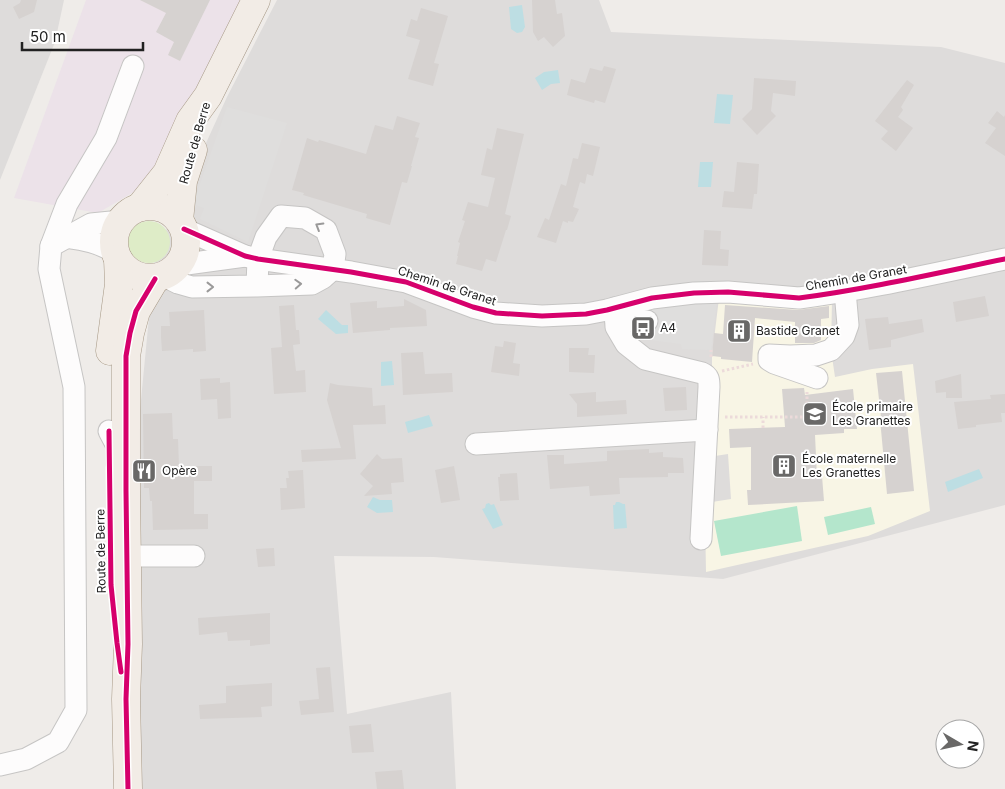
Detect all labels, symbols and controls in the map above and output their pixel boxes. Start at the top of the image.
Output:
scale bar [22,20,144,52]
text: 50 m [30,27,66,46]
street label: Route de Berre [176,100,213,186]
one-way arrow [315,223,324,233]
street label: Chemin de Granet [804,261,908,294]
street label: Chemin de Granet [396,263,498,309]
one-way arrow [294,279,302,290]
one-way arrow [206,282,214,292]
bus stop icon: A4 [630,315,656,341]
building icon: Bastide Granet [726,318,752,344]
place label: A4 [660,320,676,335]
place label: Bastide Granet [756,323,840,338]
place label: École primaire Les Granettes [832,399,913,428]
school or university icon: École primaire Les Granettes [802,401,828,427]
place label: École maternelle Les Granettes [802,451,896,480]
building icon: École maternelle Les Granettes [771,453,797,479]
restaurant icon: Opère [131,458,157,484]
place label: Opère [162,463,197,478]
street label: Route de Berre [92,509,109,593]
north arrow [935,719,985,769]
text: N [964,740,983,753]

